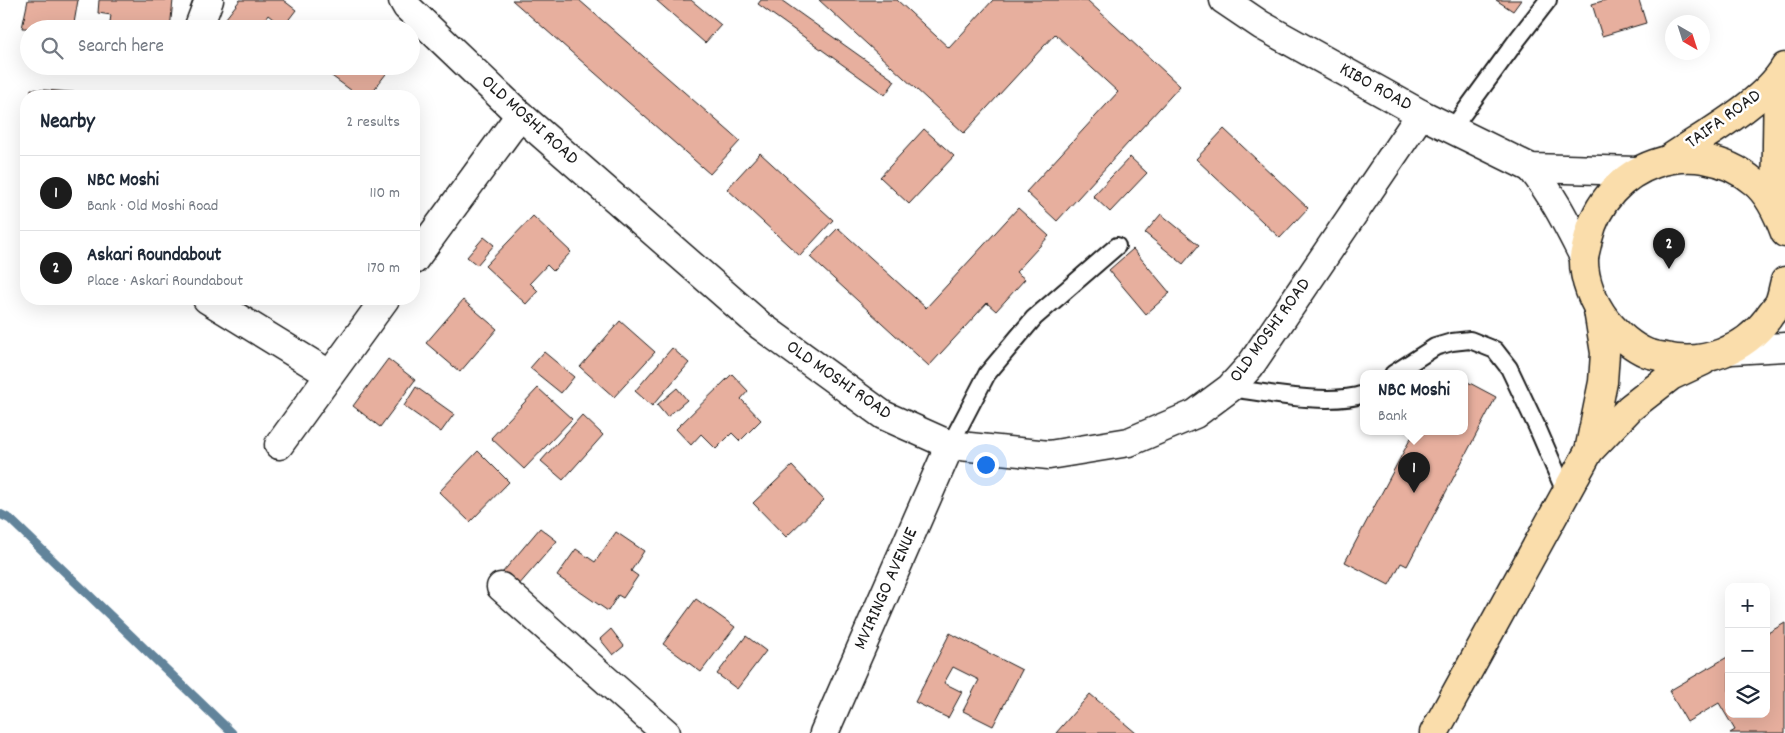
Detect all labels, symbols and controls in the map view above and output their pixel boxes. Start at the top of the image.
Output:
north arrow [1665,15,1710,60]
search box [20,20,420,75]
icon: search [38,34,66,62]
text: Search here [78,34,164,61]
street label: KIBO ROAD [1334,57,1416,119]
street label: OLD MOSHI ROAD [474,70,584,172]
street label: TAIFA ROAD [1681,83,1767,157]
text: Nearby [40,108,95,138]
text: 2 results [346,111,400,134]
text: NBC Moshi [87,168,159,195]
text: 1 [54,182,58,205]
text: 110 m [370,182,400,205]
text: Bank · Old Moshi Road [87,195,218,218]
pin: 2 [1653,228,1685,269]
text: Askari Roundabout [87,243,221,270]
text: 2 [53,257,60,280]
text: 170 m [367,257,400,280]
text: Place · Askari Roundabout [87,270,243,293]
street label: OLD MOSHI ROAD [1224,273,1318,389]
street label: OLD MOSHI ROAD [780,335,897,428]
popup [1360,370,1468,435]
text: NBC Moshi [1378,378,1450,405]
text: Bank [1378,405,1407,428]
your location [973,452,999,478]
pin: 1 [1398,452,1430,493]
street label: MVIRINGO AVENUE [848,523,926,654]
map controls [1725,583,1770,718]
button: + [1725,583,1770,628]
button: − [1725,628,1770,673]
button: layers [1725,673,1770,718]

